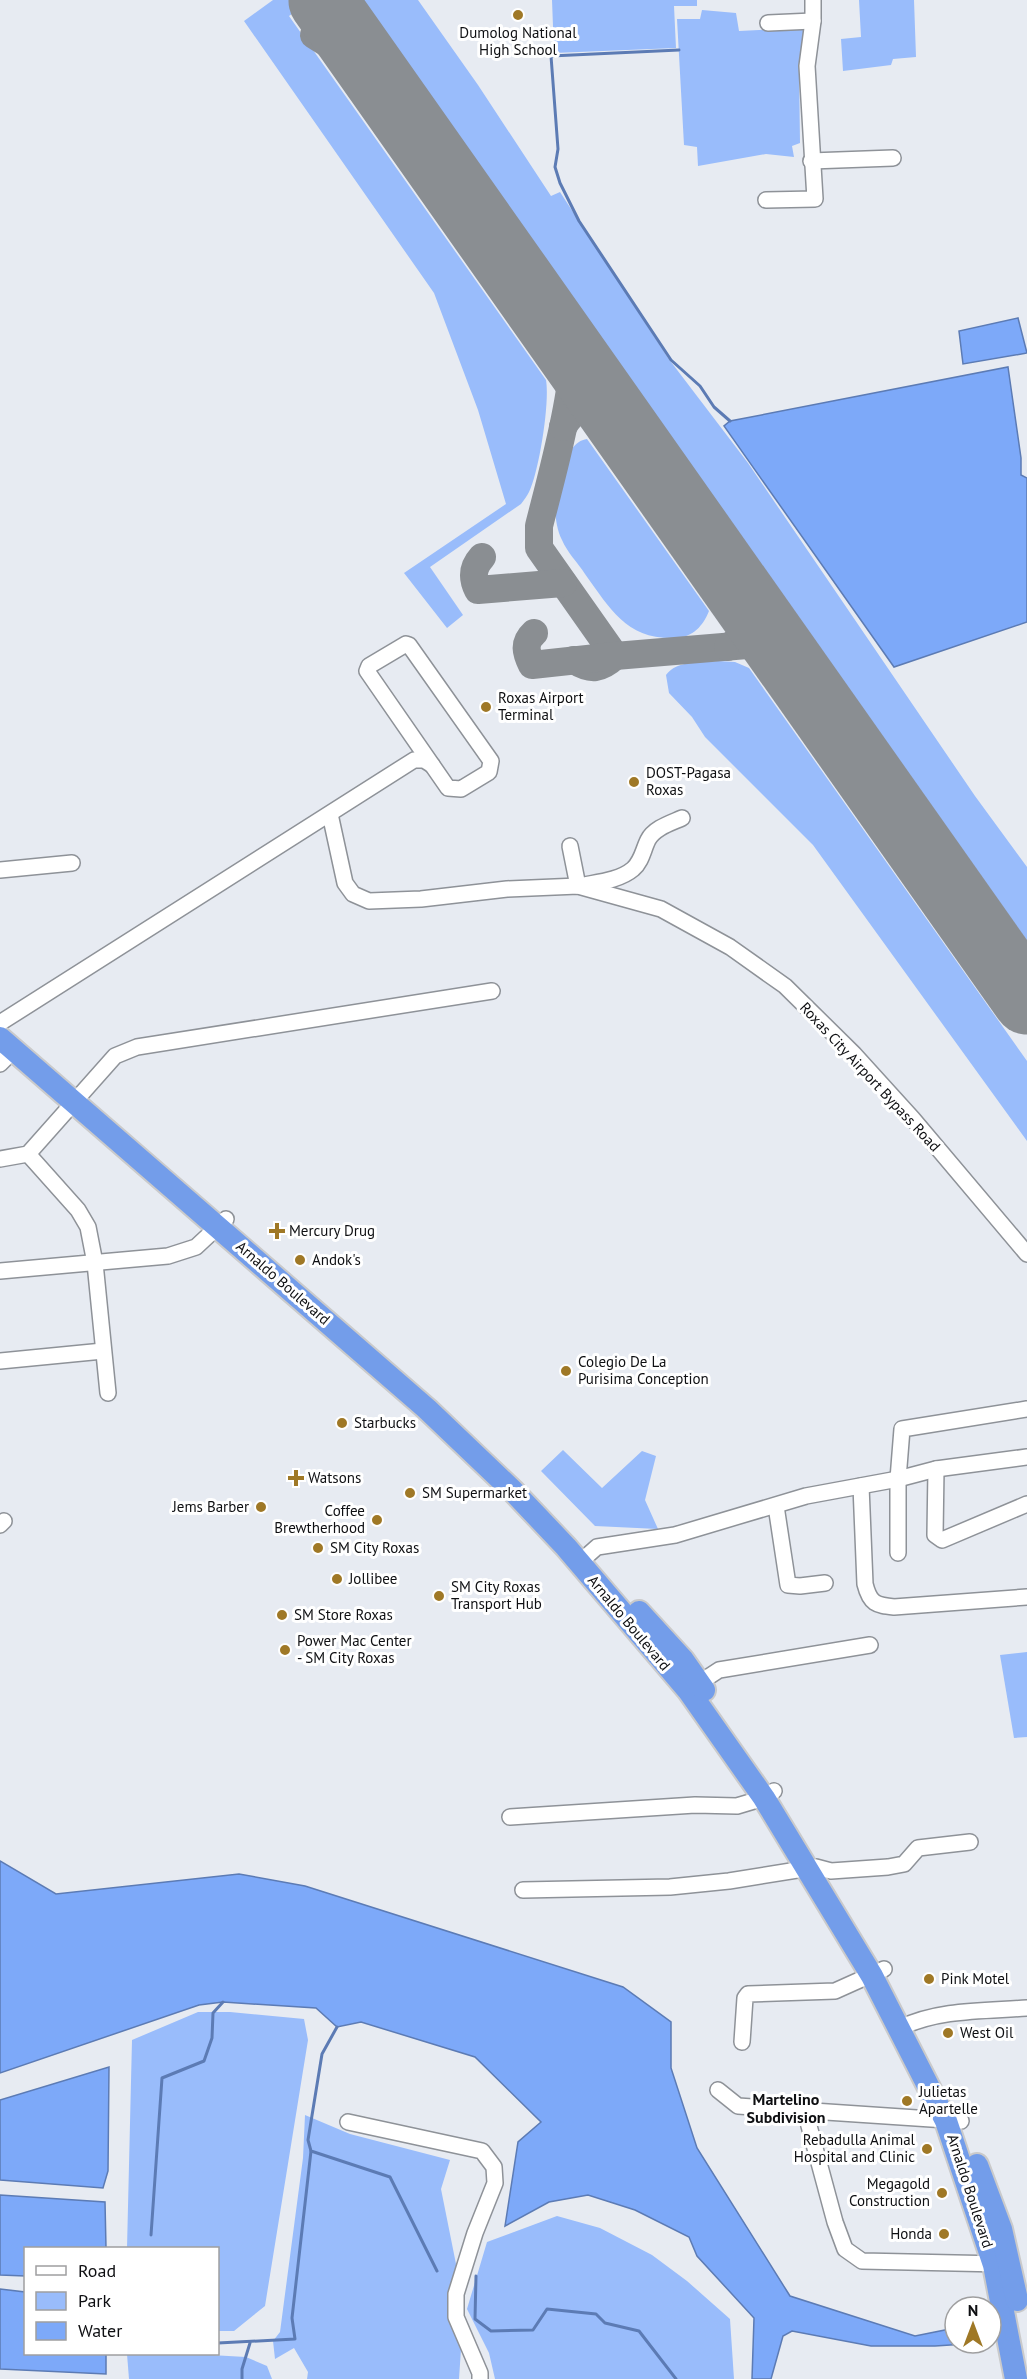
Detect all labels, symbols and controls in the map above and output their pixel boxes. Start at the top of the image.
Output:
marker: Dumolog National High School [511,8,525,22]
place label: Dumolog National High School [459,23,577,59]
place label: Roxas Airport Terminal [498,688,584,724]
marker: Roxas Airport Terminal [479,700,493,714]
place label: DOST-Pagasa Roxas [646,763,731,799]
marker: DOST-Pagasa Roxas [627,775,641,789]
street label: Roxas City Airport Bypass Road [796,998,945,1155]
place label: Mercury Drug [289,1221,375,1240]
marker: Mercury Drug [270,1224,284,1238]
street label: Arnaldo Boulevard [232,1237,334,1329]
place label: Andok's [312,1250,361,1269]
marker: Andok's [293,1253,307,1267]
place label: Colegio De La Purisima Conception [578,1352,709,1388]
marker: Colegio De La Purisima Conception [559,1364,573,1378]
place label: Starbucks [354,1413,416,1432]
marker: Starbucks [335,1416,349,1430]
place label: Watsons [308,1468,361,1487]
marker: Watsons [289,1471,303,1485]
place label: SM Supermarket [422,1483,527,1502]
marker: SM Supermarket [403,1486,417,1500]
place label: Jems Barber [171,1497,249,1516]
marker: Jems Barber [254,1500,268,1514]
place label: Coffee Brewtherhood [274,1501,365,1537]
marker: Coffee Brewtherhood [370,1513,384,1527]
place label: SM City Roxas [330,1538,419,1557]
marker: SM City Roxas [311,1541,325,1555]
place label: Jollibee [348,1569,397,1588]
street label: Arnaldo Boulevard [584,1571,675,1674]
marker: Jollibee [330,1572,344,1586]
place label: SM City Roxas Transport Hub [451,1577,542,1613]
marker: SM City Roxas Transport Hub [432,1589,446,1603]
place label: SM Store Roxas [294,1605,393,1624]
marker: SM Store Roxas [275,1608,289,1622]
place label: Power Mac Center - SM City Roxas [297,1631,412,1667]
marker: Power Mac Center - SM City Roxas [278,1643,292,1657]
place label: Pink Motel [941,1969,1010,1988]
marker: Pink Motel [922,1972,936,1986]
place label: West Oil [960,2023,1014,2042]
marker: West Oil [941,2026,955,2040]
place label: Julietas Apartelle [918,2082,978,2118]
district label: Martelino Subdivision [747,2089,825,2127]
marker: Julietas Apartelle [900,2094,914,2108]
place label: Rebadulla Animal Hospital and Clinic [794,2130,916,2166]
street label: Arnaldo Boulevard [943,2132,998,2250]
marker: Rebadulla Animal Hospital and Clinic [920,2142,934,2156]
place label: Megagold Construction [849,2174,930,2210]
marker: Megagold Construction [935,2186,949,2200]
place label: Honda [890,2224,932,2243]
marker: Honda [937,2227,951,2241]
legend [24,2247,219,2355]
text: Road [78,2259,116,2282]
text: Park [78,2289,111,2312]
north arrow [943,2295,1003,2355]
text: N [968,2300,978,2320]
text: Water [78,2319,122,2342]

